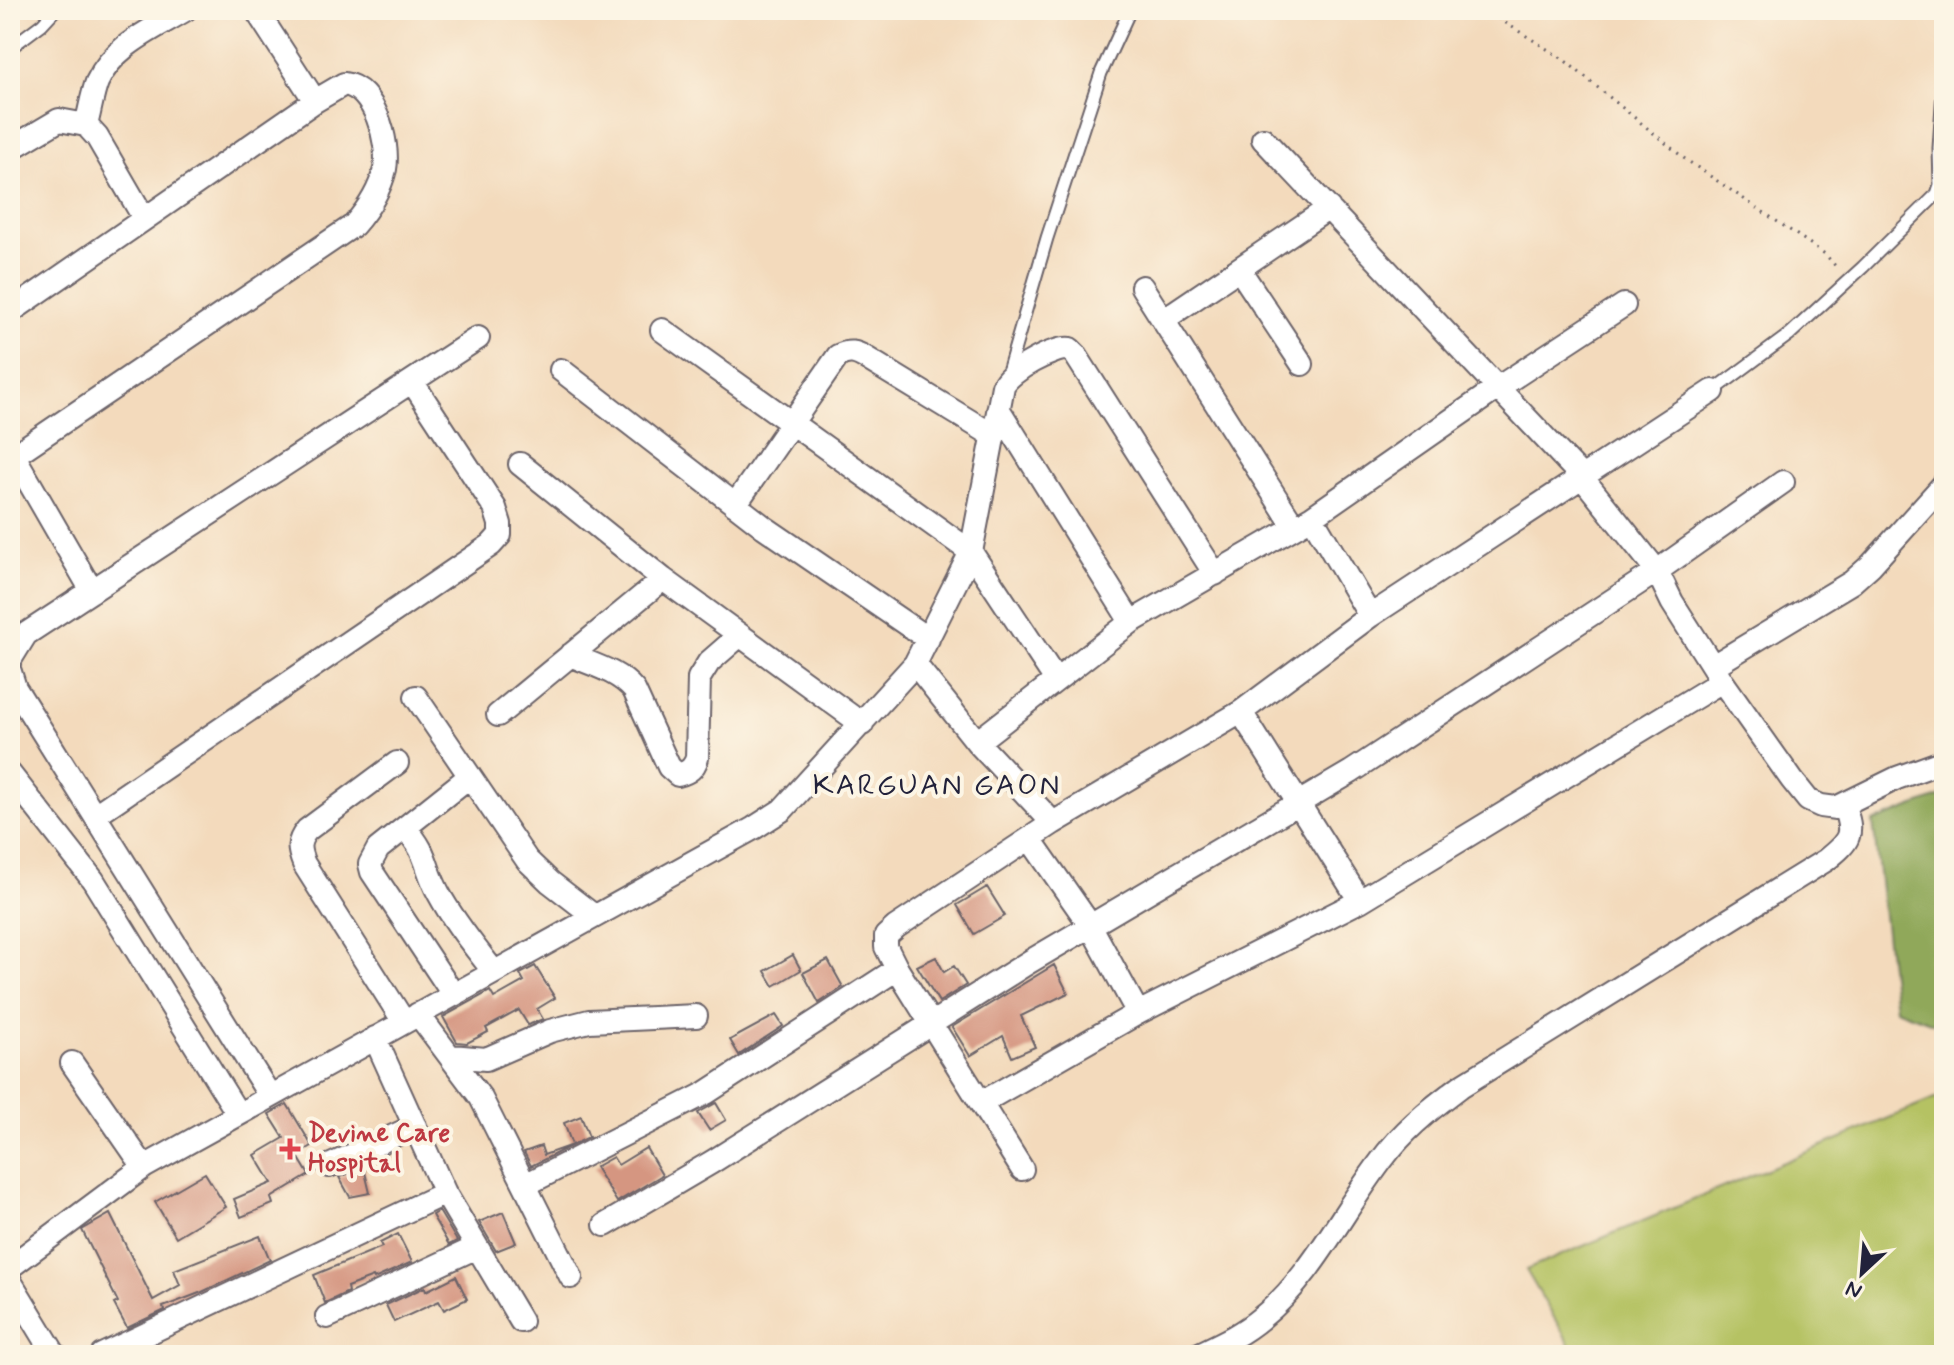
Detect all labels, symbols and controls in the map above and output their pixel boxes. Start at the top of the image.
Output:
district label: KARGUAN GAON [813,766,1061,805]
place label: Devine Care Hospital [308,1117,450,1181]
marker: Devine Care Hospital [279,1138,301,1160]
north arrow [1822,1233,1902,1313]
text: N [1841,1273,1867,1305]

